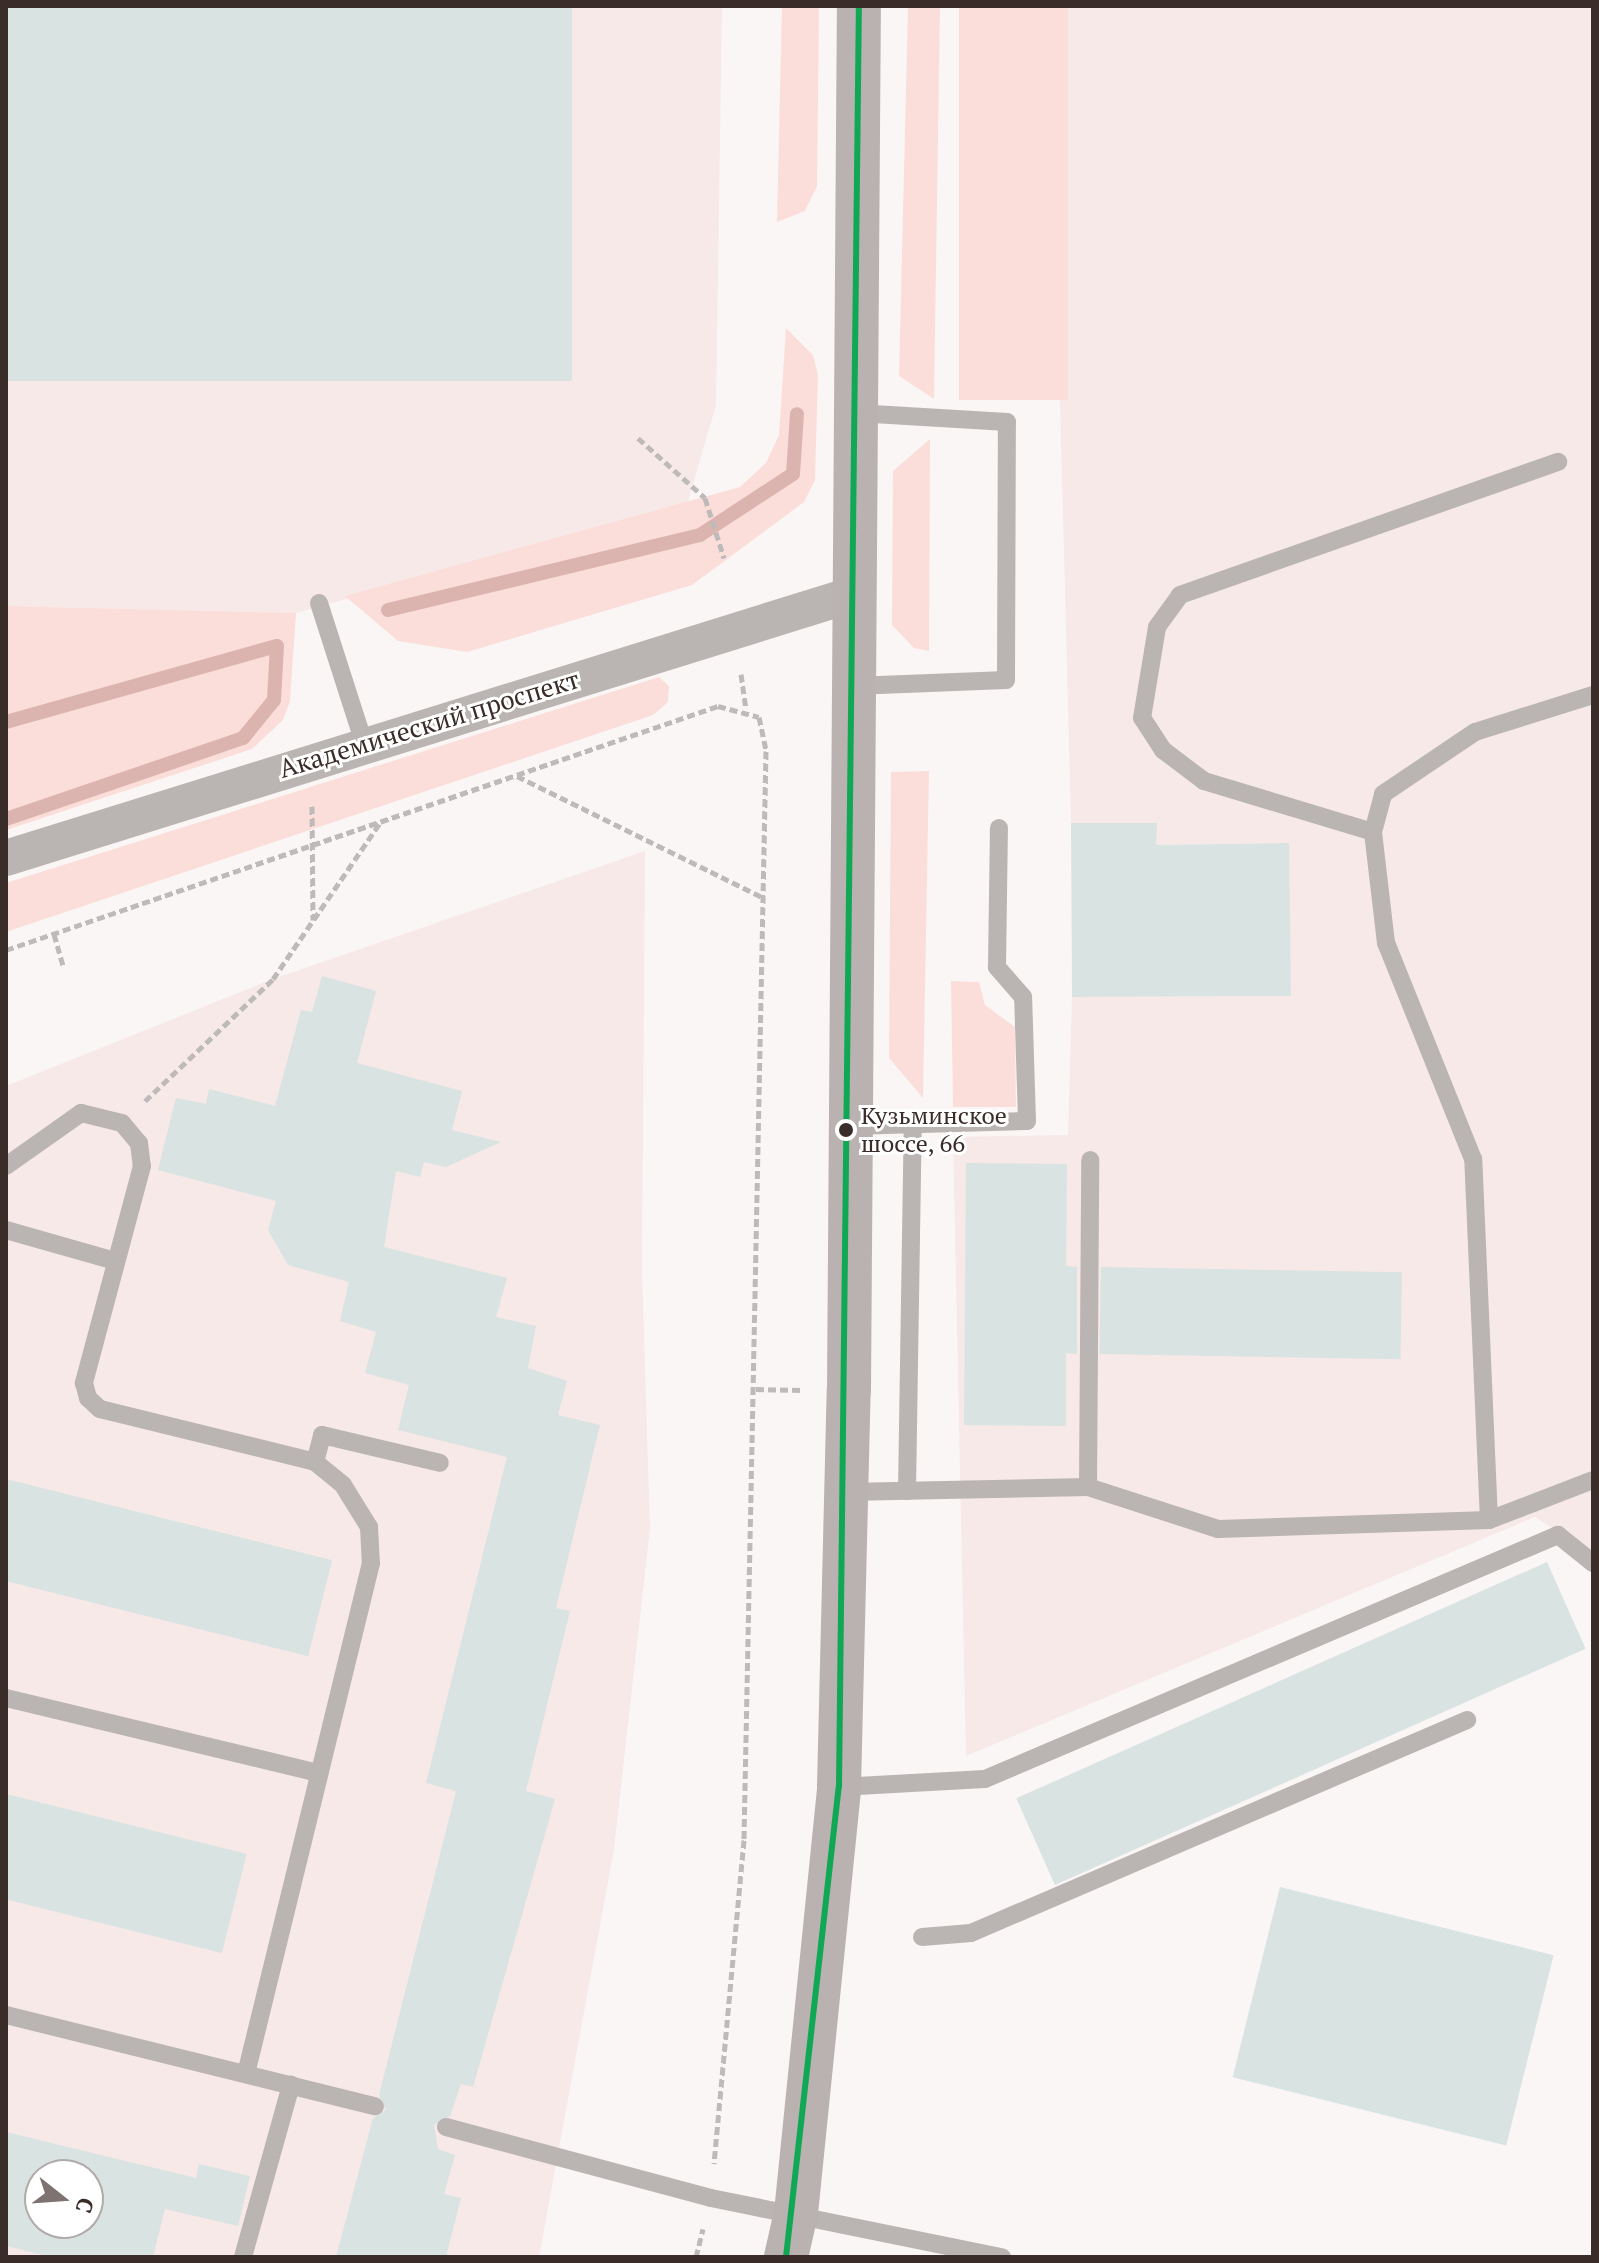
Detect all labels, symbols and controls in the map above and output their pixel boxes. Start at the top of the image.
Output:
street label: Академический проспект [275,663,583,785]
place label: Кузьминское шоссе, 66 [861,1102,1007,1158]
marker: Кузьминское шоссе, 66 [838,1122,854,1138]
north arrow [24,2159,104,2239]
text: С [70,2194,101,2217]

